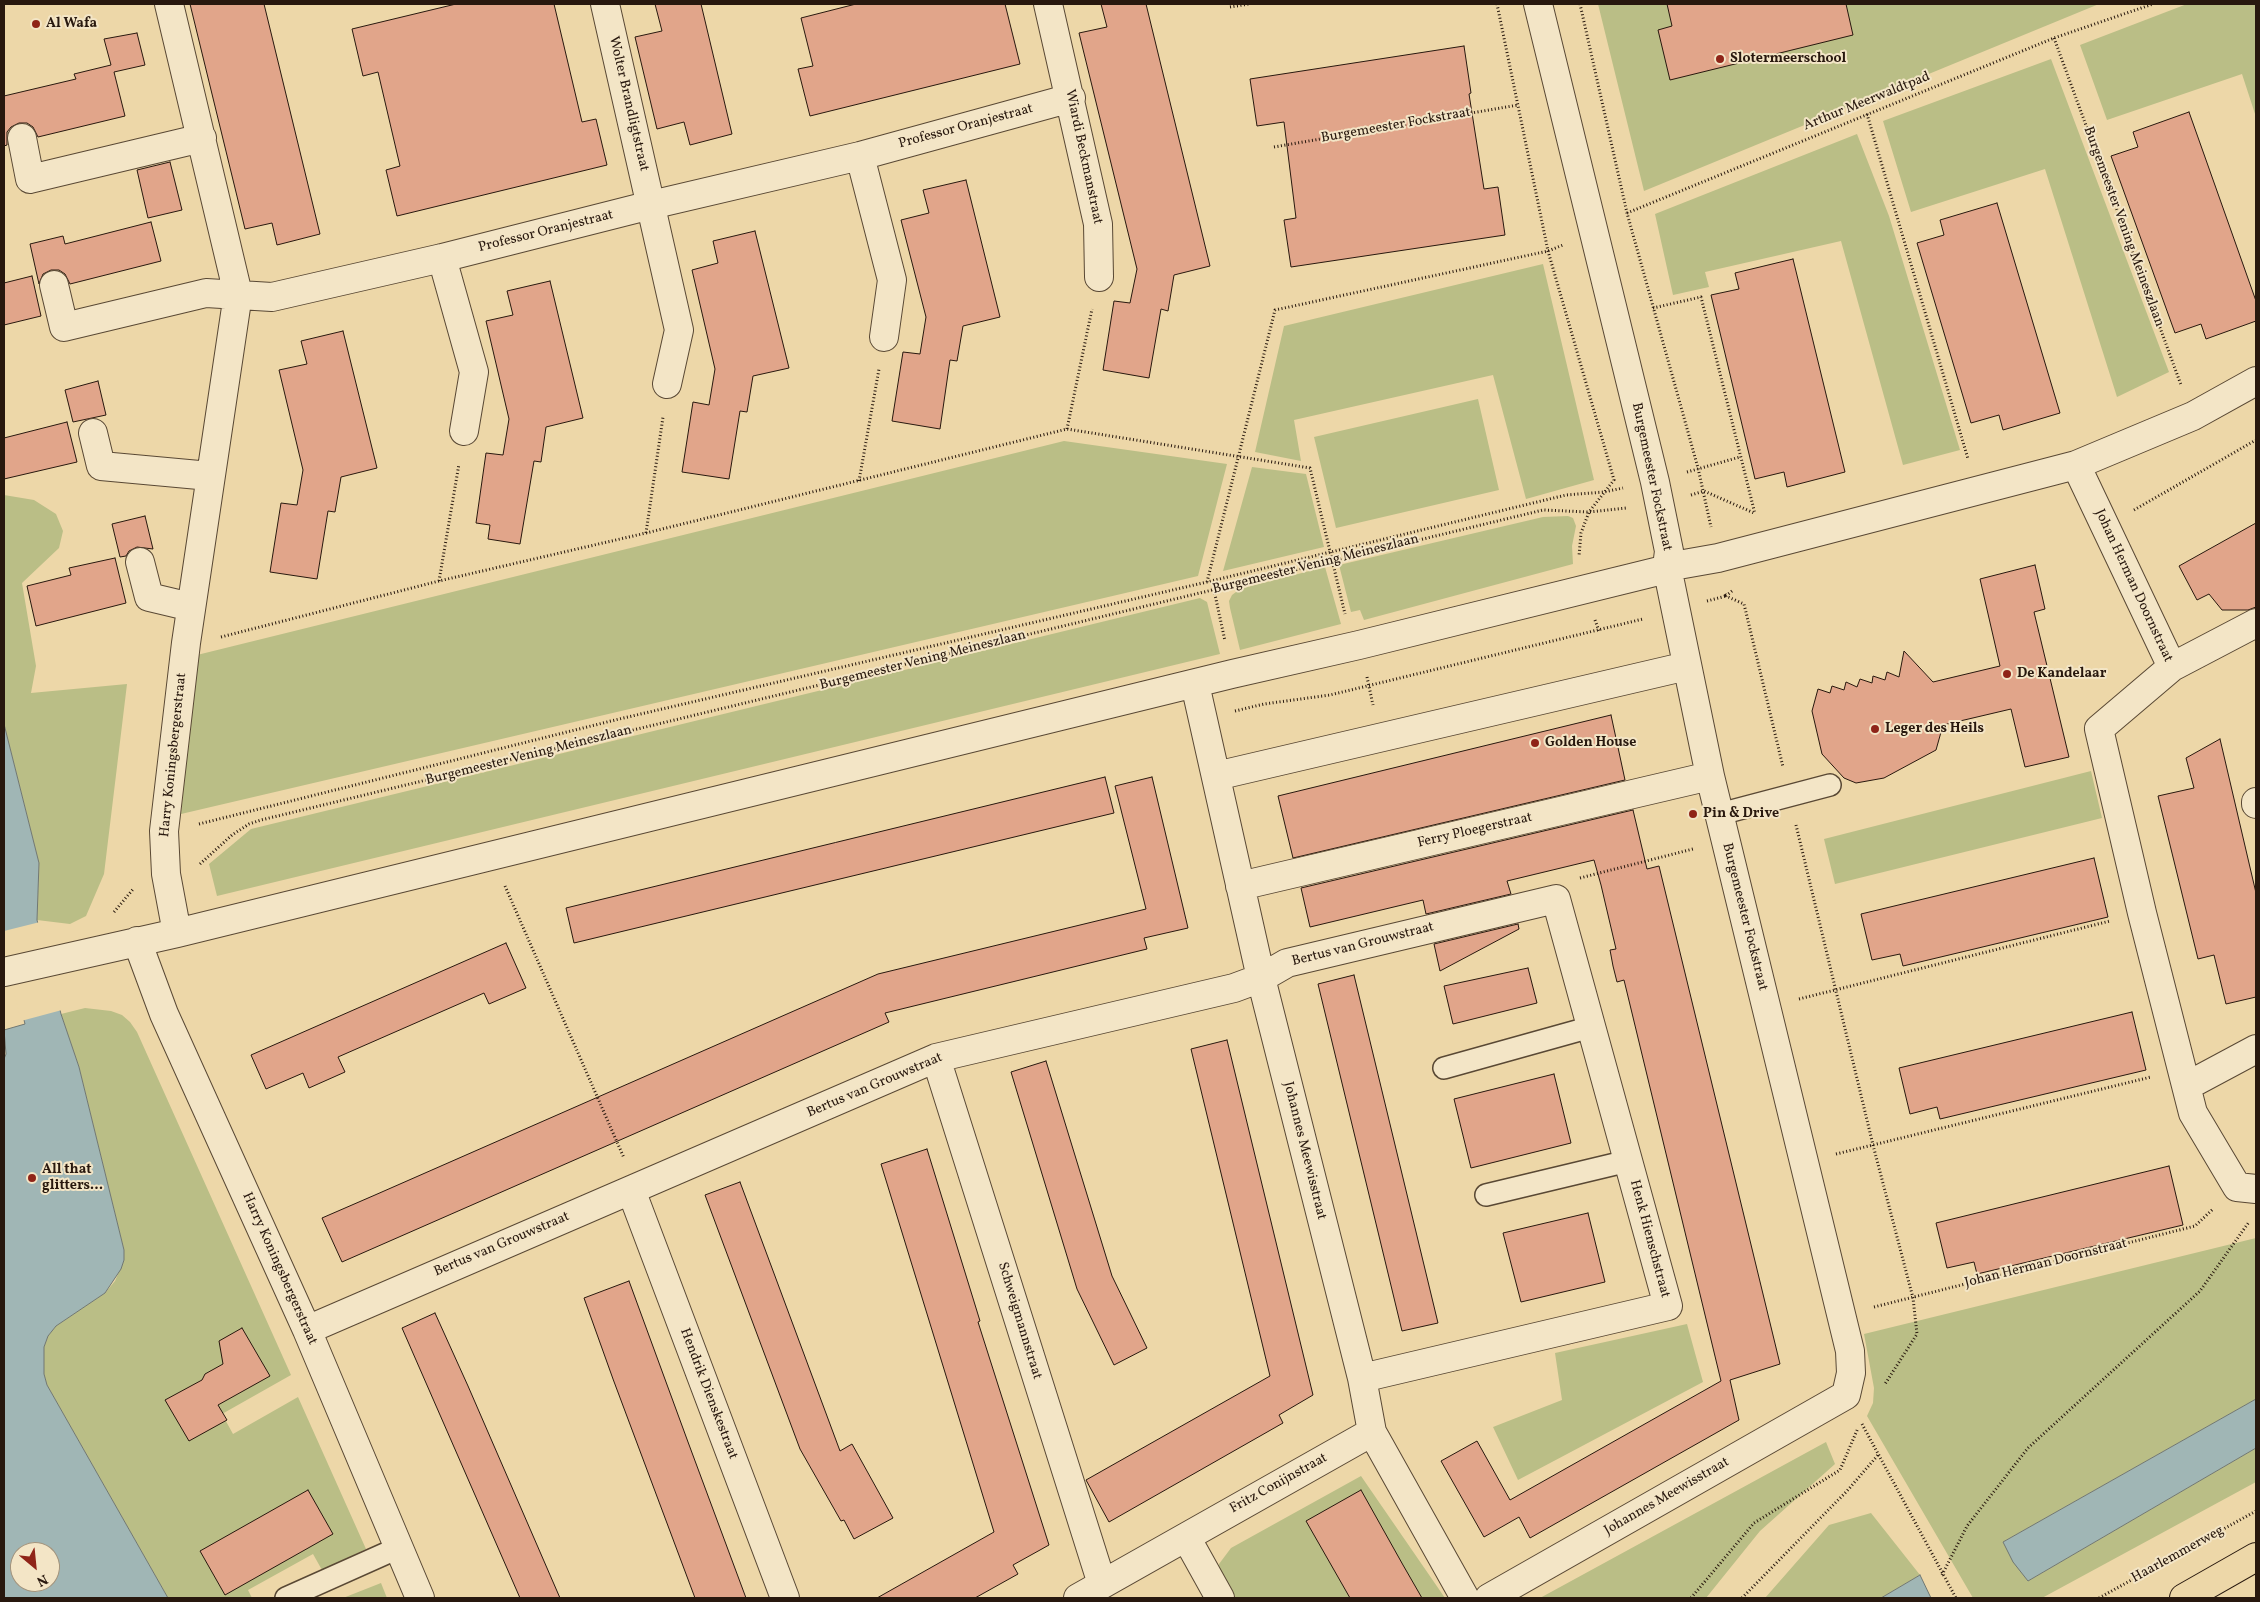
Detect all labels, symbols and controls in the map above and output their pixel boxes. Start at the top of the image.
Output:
place label: Al Wafa [46,16,97,32]
marker: Al Wafa [30,18,42,30]
street label: Wolter Brandligtstraat [604,35,652,173]
place label: Slotermeerschool [1730,51,1846,67]
marker: Slotermeerschool [1714,53,1726,65]
street label: Arthur Meerwaldtpad [1801,69,1933,135]
street label: Wiardi Beckmanstraat [1060,88,1106,226]
street label: Professor Oranjestraat [897,101,1035,153]
street label: Burgemeester Fockstraat [1320,105,1472,147]
street label: Burgemeester Vening Meineszlaan [2079,125,2167,329]
street label: Professor Oranjestraat [477,207,615,257]
street label: Burgemeester Fockstraat [1627,401,1675,553]
street label: Johan Herman Doornstraat [2090,507,2176,665]
street label: Burgemeester Vening Meineszlaan [1211,531,1421,599]
street label: Burgemeester Vening Meineszlaan [818,627,1028,695]
place label: De Kandelaar [2017,666,2106,682]
marker: De Kandelaar [2001,668,2013,680]
street label: Harry Koningsbergerstraat [157,672,191,838]
place label: Leger des Heils [1885,721,1984,737]
street label: Burgemeester Vening Meineszlaan [424,722,634,790]
marker: Leger des Heils [1869,723,1881,735]
place label: Golden House [1545,735,1636,751]
marker: Golden House [1529,737,1541,749]
place label: Pin & Drive [1703,806,1779,822]
marker: Pin & Drive [1687,808,1699,820]
street label: Ferry Ploegerstraat [1416,810,1534,852]
street label: Burgemeester Fockstraat [1718,841,1770,993]
street label: Bertus van Grouwstraat [1290,919,1436,971]
street label: Bertus van Grouwstraat [805,1050,945,1122]
street label: Johannes Meewisstraat [1279,1080,1329,1222]
place label: All that glitters... [42,1162,103,1194]
marker: All that glitters... [26,1172,38,1184]
street label: Henk Hienschstraat [1625,1178,1673,1300]
street label: Harry Koningsbergerstraat [238,1190,320,1348]
street label: Bertus van Grouwstraat [432,1209,572,1281]
street label: Johan Herman Doornstraat [1963,1236,2129,1292]
street label: Schweigmannstraat [993,1260,1045,1382]
street label: Hendrik Dienskestraat [675,1326,741,1462]
street label: Fritz Conijnstraat [1227,1450,1331,1518]
street label: Johannes Meewisstraat [1601,1454,1733,1540]
street label: Haarlemmerweg [2129,1523,2227,1587]
north arrow [10,1542,60,1592]
text: N [33,1569,51,1591]

